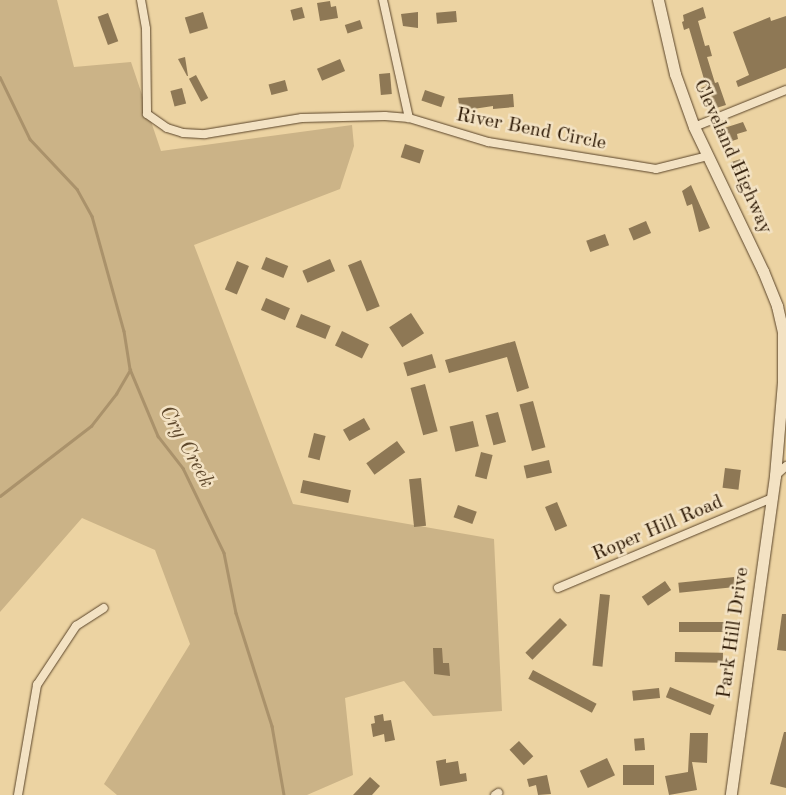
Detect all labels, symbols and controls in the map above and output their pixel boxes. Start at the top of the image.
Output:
street label: Cleveland Highway [687,76,777,238]
street label: River Bend Circle [454,104,608,156]
water label: Cry Creek [153,401,219,493]
street label: Roper Hill Road [589,491,727,567]
street label: Park Hill Drive [713,566,755,700]

